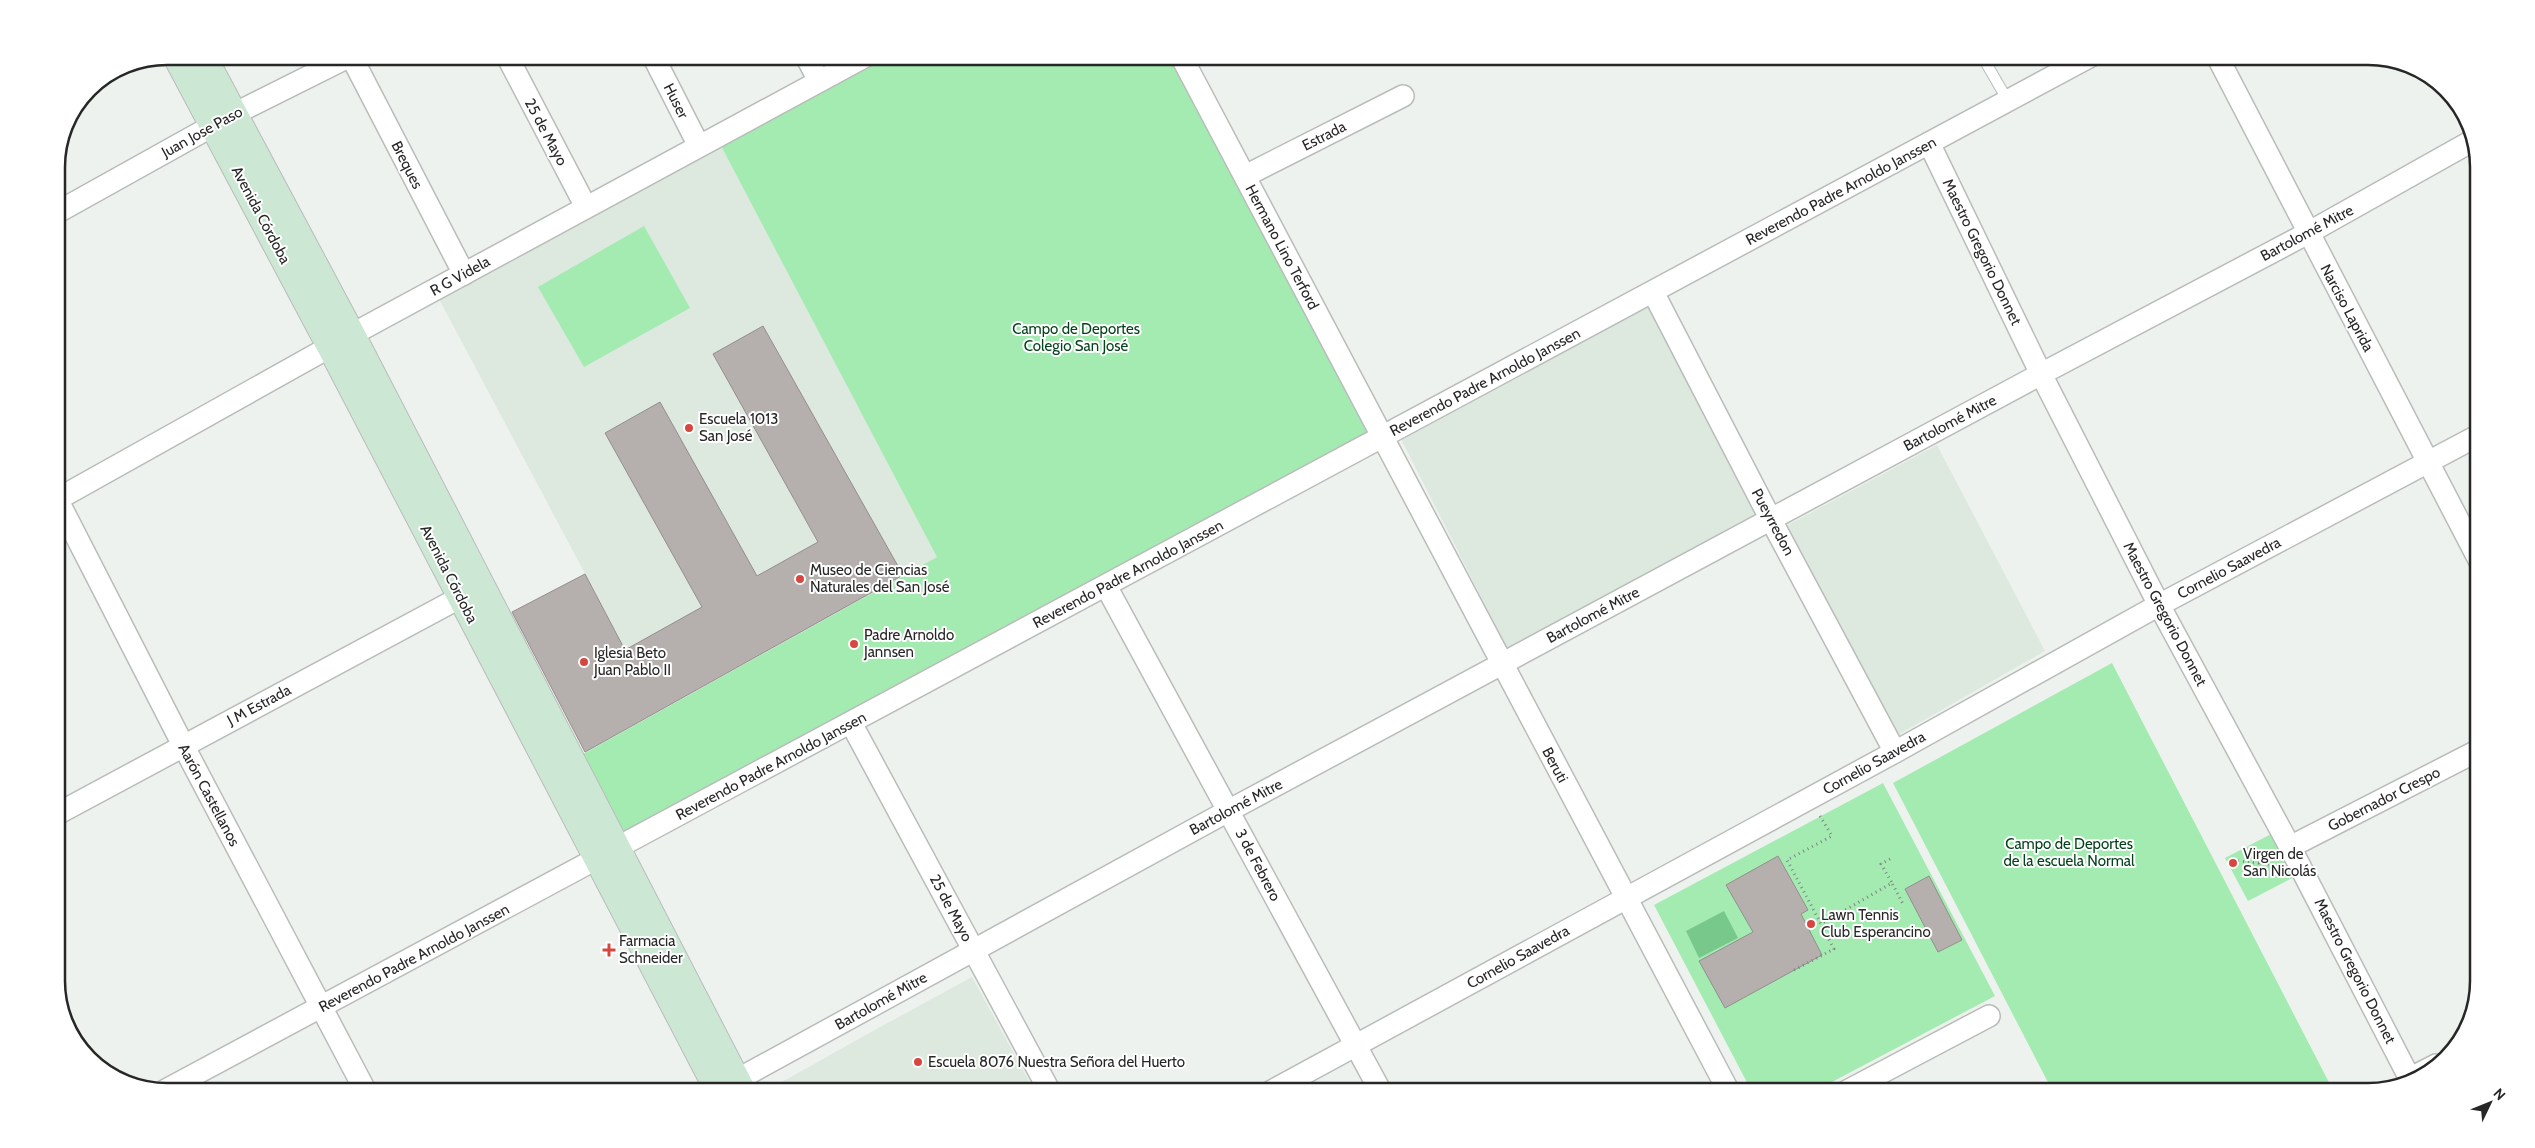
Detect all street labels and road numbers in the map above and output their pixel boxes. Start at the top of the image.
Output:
street label: Huser [660,80,693,122]
street label: 25 de Mayo [521,95,571,169]
street label: Juan Jose Paso [158,102,246,162]
street label: Estrada [1299,117,1350,155]
street label: Reverendo Padre Arnoldo Janssen [1743,133,1939,249]
street label: Breques [387,138,427,192]
street label: Avenida Córdoba [228,163,295,268]
street label: Maestro Gregorio Donnet [1939,176,2025,328]
street label: Hermano Lino Terford [1241,181,1323,313]
street label: Bartolomé Mitre [2257,201,2357,265]
street label: R G Videla [427,252,494,300]
street label: Narciso Laprida [2316,261,2378,356]
street label: Reverendo Padre Arnoldo Janssen [1387,324,1583,440]
street label: Bartolomé Mitre [1900,391,2000,455]
street label: Pueyrredon [1748,485,1798,559]
street label: Reverendo Padre Arnoldo Janssen [1030,516,1226,632]
street label: Avenida Córdoba [416,522,482,627]
street label: Cornelio Saavedra [2174,533,2284,603]
street label: Maestro Gregorio Donnet [2119,539,2211,689]
street label: Bartolomé Mitre [1543,583,1643,647]
street label: J M Estrada [223,680,295,730]
street label: Reverendo Padre Arnoldo Janssen [673,708,869,824]
street label: Cornelio Saavedra [1820,727,1929,799]
street label: Aarón Castellanos [174,741,244,849]
street label: Beruti [1538,744,1572,786]
street label: Gobernador Crespo [2325,763,2443,835]
street label: Bartolomé Mitre [1186,775,1286,839]
street label: 3 de Febrero [1231,826,1285,904]
street label: 25 de Mayo [926,871,976,945]
street label: Maestro Gregorio Donnet [2311,895,2399,1047]
street label: Reverendo Padre Arnoldo Janssen [316,900,512,1016]
street label: Cornelio Saavedra [1464,921,1573,993]
street label: Bartolomé Mitre [832,968,930,1034]

